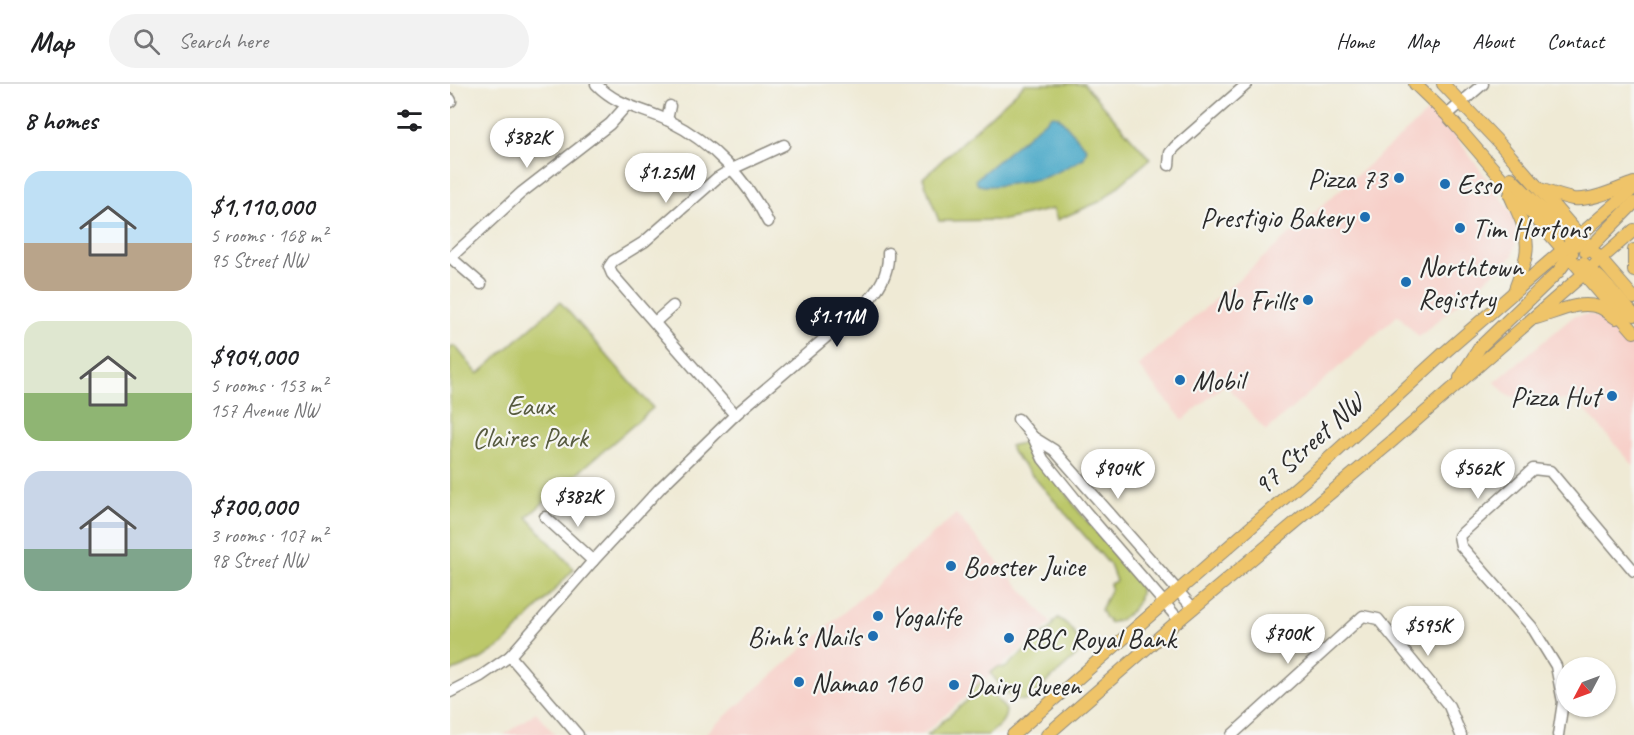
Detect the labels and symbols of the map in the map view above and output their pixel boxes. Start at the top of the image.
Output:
pin: $382K [485,118,569,169]
pin: $1.25M [617,153,715,204]
place label: Pizza 73 [1308,161,1389,196]
place label: Esso [1457,167,1503,202]
marker: Pizza 73 [1392,171,1406,185]
marker: Esso [1438,177,1452,191]
place label: Prestigio Bakery [1200,200,1355,235]
marker: Prestigio Bakery [1358,210,1372,224]
place label: Tim Hortons [1472,211,1592,246]
marker: Tim Hortons [1453,221,1467,235]
place label: Northtown Registry [1418,249,1524,316]
marker: Northtown Registry [1399,275,1413,289]
place label: No Frills [1215,283,1298,318]
marker: No Frills [1301,293,1315,307]
pin: $1.11M [788,297,886,348]
place label: Mobil [1192,363,1249,398]
marker: Mobil [1173,373,1187,387]
place label: Pizza Hut [1510,379,1604,414]
street label: 97 Street NW [1246,383,1373,503]
park label: Eaux Claires Park [472,388,590,455]
marker: Pizza Hut [1605,389,1619,403]
pin: $904K [1076,449,1160,500]
pin: $562K [1436,449,1520,500]
pin: $382K [536,477,620,528]
place label: Booster Juice [963,549,1087,584]
marker: Booster Juice [944,559,958,573]
place label: Yogalife [890,599,963,634]
pin: $595K [1386,606,1470,657]
marker: Yogalife [871,609,885,623]
pin: $700K [1246,614,1330,665]
place label: Binh's Nails [747,619,863,654]
place label: RBC Royal Bank [1021,621,1178,656]
marker: Binh's Nails [866,629,880,643]
marker: RBC Royal Bank [1002,631,1016,645]
north arrow [1556,657,1616,717]
place label: Namao 160 [811,665,924,700]
place label: Dairy Queen [966,668,1082,703]
marker: Namao 160 [792,675,806,689]
marker: Dairy Queen [947,678,961,692]

